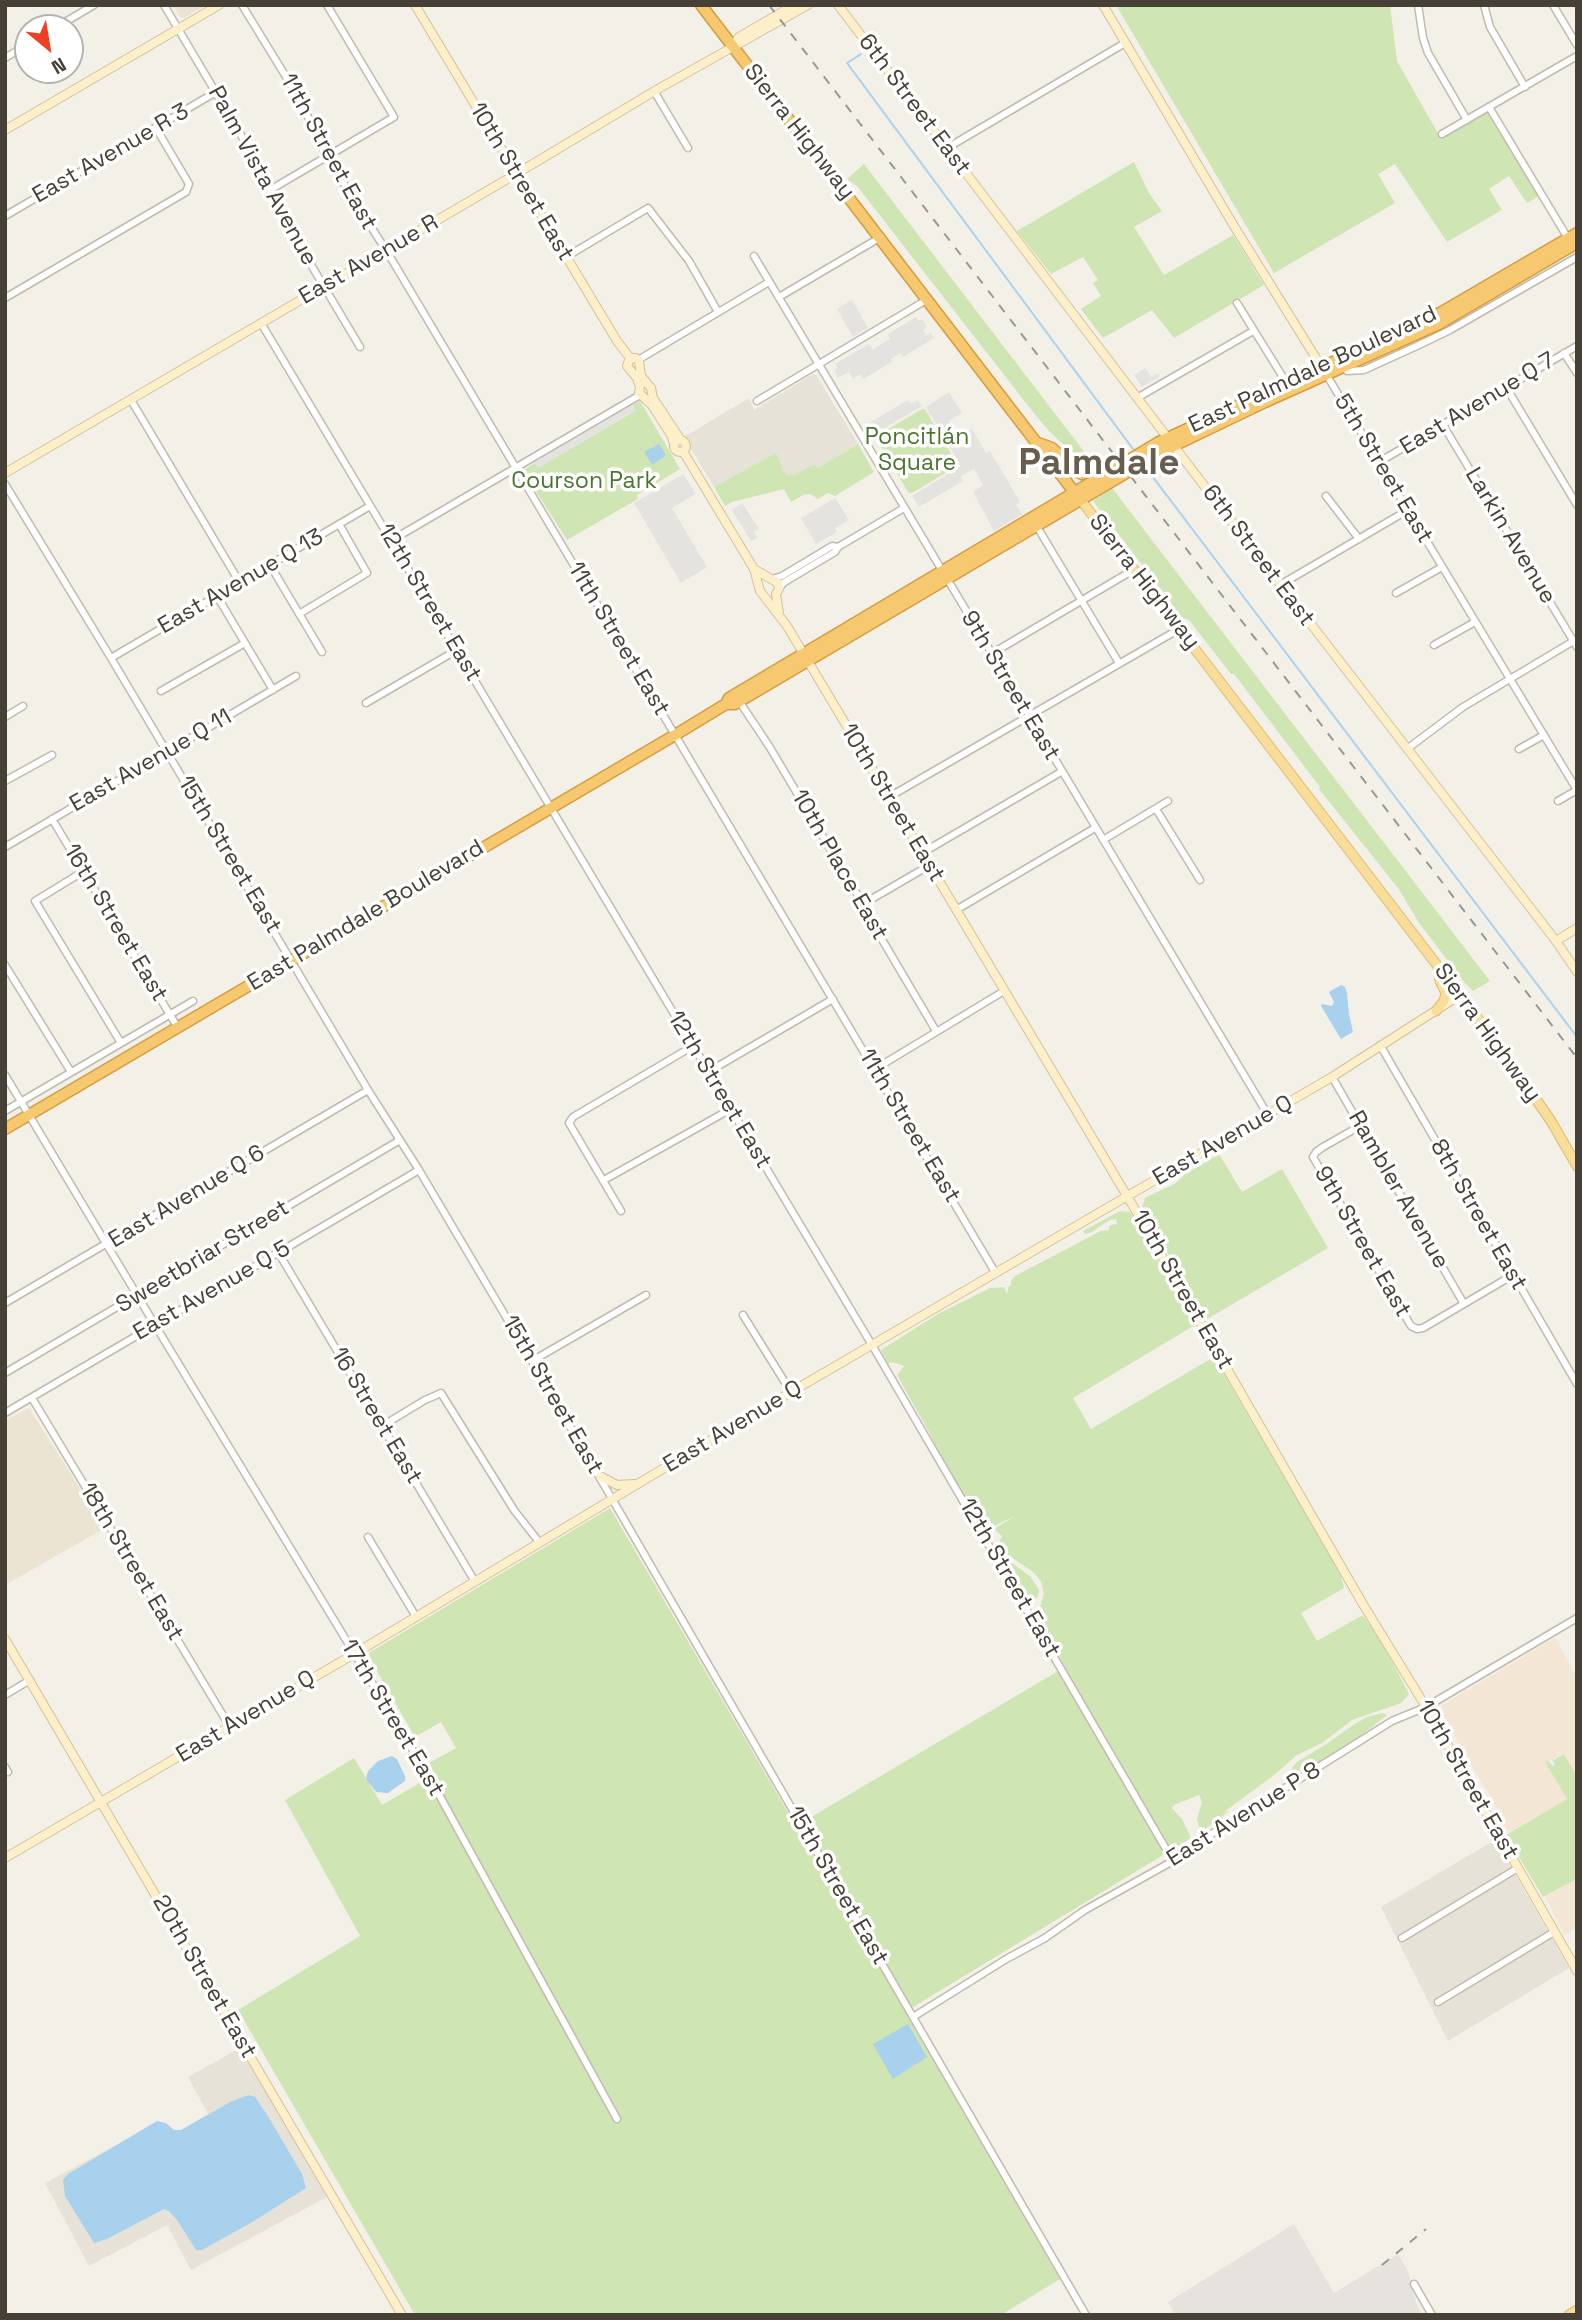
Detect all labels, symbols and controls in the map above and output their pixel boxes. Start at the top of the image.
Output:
north arrow [14,14,84,84]
street label: 6th Street East [852,29,976,181]
text: N [47,52,71,80]
street label: Sierra Highway [738,59,860,205]
street label: 11th Street East [274,69,382,235]
street label: Palm Vista Avenue [201,82,323,270]
street label: East Avenue R 3 [28,98,194,210]
street label: 10th Street East [463,98,579,266]
street label: East Avenue R [295,209,443,311]
street label: East Palmdale Boulevard [1185,300,1441,440]
street label: East Avenue Q 7 [1396,347,1560,461]
street label: 5th Street East [1328,389,1438,549]
park label: Poncitlán Square [865,424,969,478]
district label: Palmdale [1019,442,1179,486]
street label: Larkin Avenue [1459,463,1561,609]
park label: Courson Park [511,468,657,496]
street label: 6th Street East [1196,480,1320,632]
street label: Sierra Highway [1083,509,1205,655]
street label: 12th Street East [371,519,487,687]
street label: East Avenue Q 13 [153,523,329,641]
street label: 11th Street East [561,557,675,721]
street label: 9th Street East [955,606,1065,766]
street label: East Avenue Q 11 [65,704,237,818]
street label: 10th Street East [834,719,950,887]
street label: 15th Street East [171,771,287,939]
street label: 10th Place East [785,785,893,945]
street label: East Palmdale Boulevard [243,835,489,997]
street label: 16th Street East [57,839,173,1007]
street label: Sierra Highway [1428,958,1546,1108]
street label: 12th Street East [661,1006,777,1174]
street label: 11th Street East [852,1044,966,1208]
street label: East Avenue Q [1148,1090,1298,1192]
street label: Rambler Avenue [1342,1106,1454,1274]
street label: 8th Street East [1424,1135,1532,1295]
street label: East Avenue Q 6 [104,1140,270,1254]
street label: 9th Street East [1308,1162,1416,1322]
street label: Sweetbriar Street [112,1194,294,1320]
street label: 10th Street East [1125,1205,1239,1375]
street label: East Avenue Q 5 [129,1235,295,1347]
street label: 15th Street East [495,1311,609,1479]
street label: 16 Street East [324,1343,428,1489]
street label: East Avenue Q [659,1375,807,1479]
street label: 18th Street East [73,1478,189,1646]
street label: 12th Street East [952,1494,1066,1662]
street label: 17th Street East [334,1635,450,1801]
street label: East Avenue Q [172,1665,320,1769]
street label: 10th Street East [1410,1695,1524,1865]
street label: East Avenue P 8 [1162,1757,1326,1873]
street label: 15th Street East [780,1802,894,1970]
street label: 20th Street East [146,1890,262,2064]

